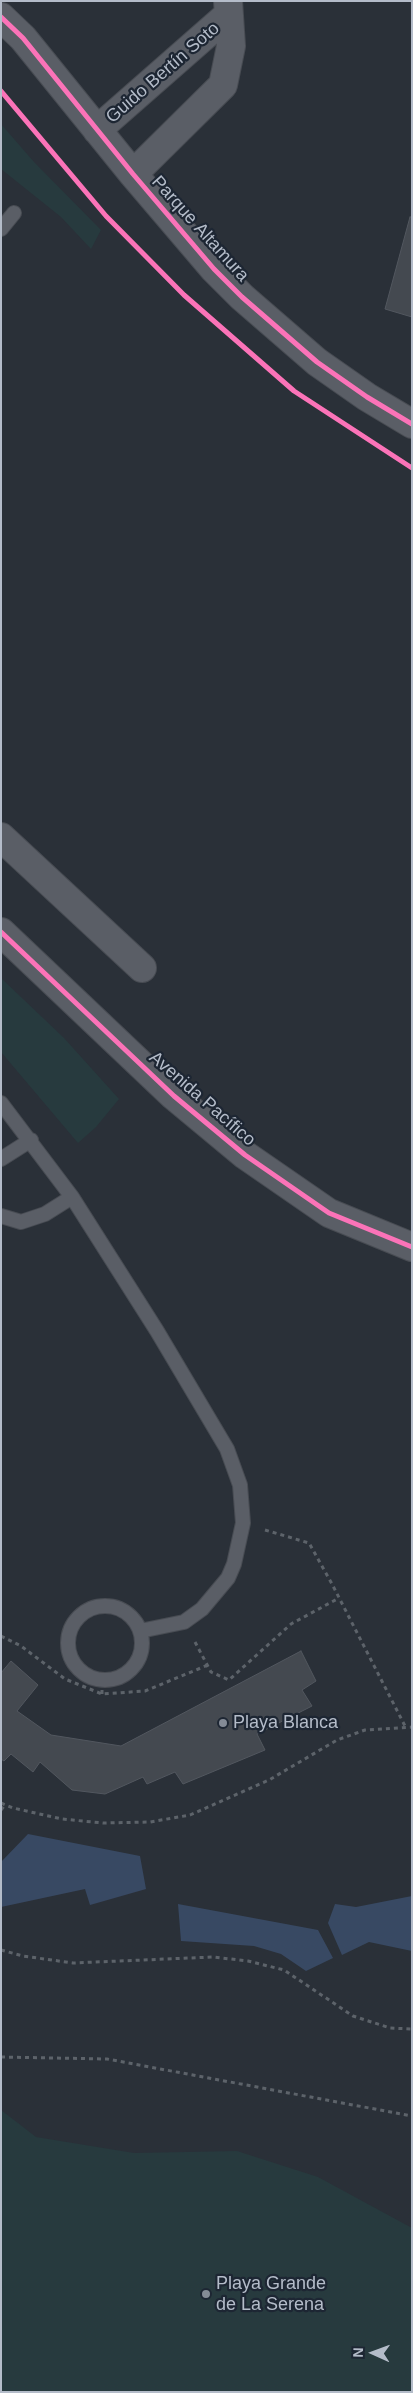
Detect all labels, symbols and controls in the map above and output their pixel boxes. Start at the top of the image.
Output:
street label: Guido Bertín Soto [102,18,224,128]
street label: Parque Altamura [147,172,253,286]
street label: Avenida Pacífico [144,1047,260,1151]
place label: Playa Blanca [233,1712,338,1734]
marker: Playa Blanca [217,1717,229,1729]
place label: Playa Grande de La Serena [216,2273,326,2316]
marker: Playa Grande de La Serena [200,2288,212,2300]
north arrow [348,2328,398,2378]
text: N [350,2347,366,2358]

